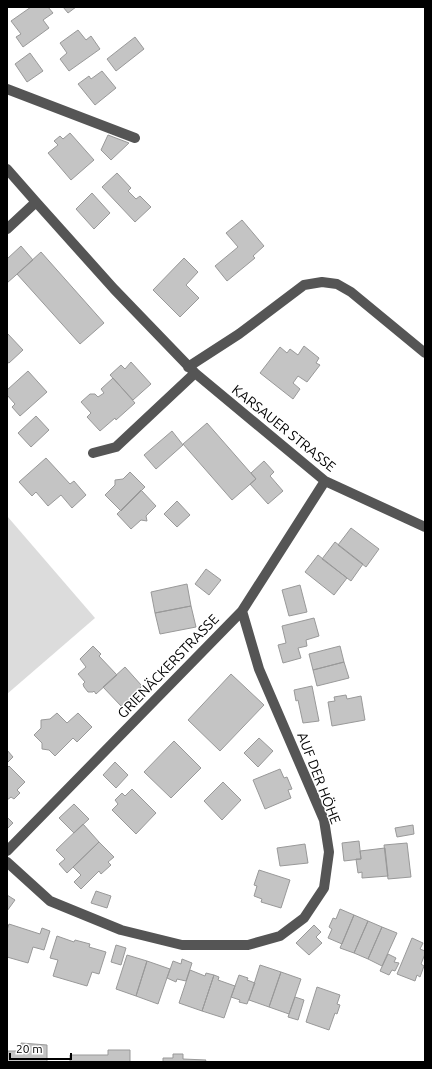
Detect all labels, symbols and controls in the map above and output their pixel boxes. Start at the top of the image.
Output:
street label: KARSAUER STRASSE [229,381,339,475]
street label: GRIENÄCKERSTRASSE [114,611,222,721]
street label: AUF DER HÖHE [294,729,345,826]
scale bar [10,1035,71,1061]
text: 20 m [16,1042,43,1055]

